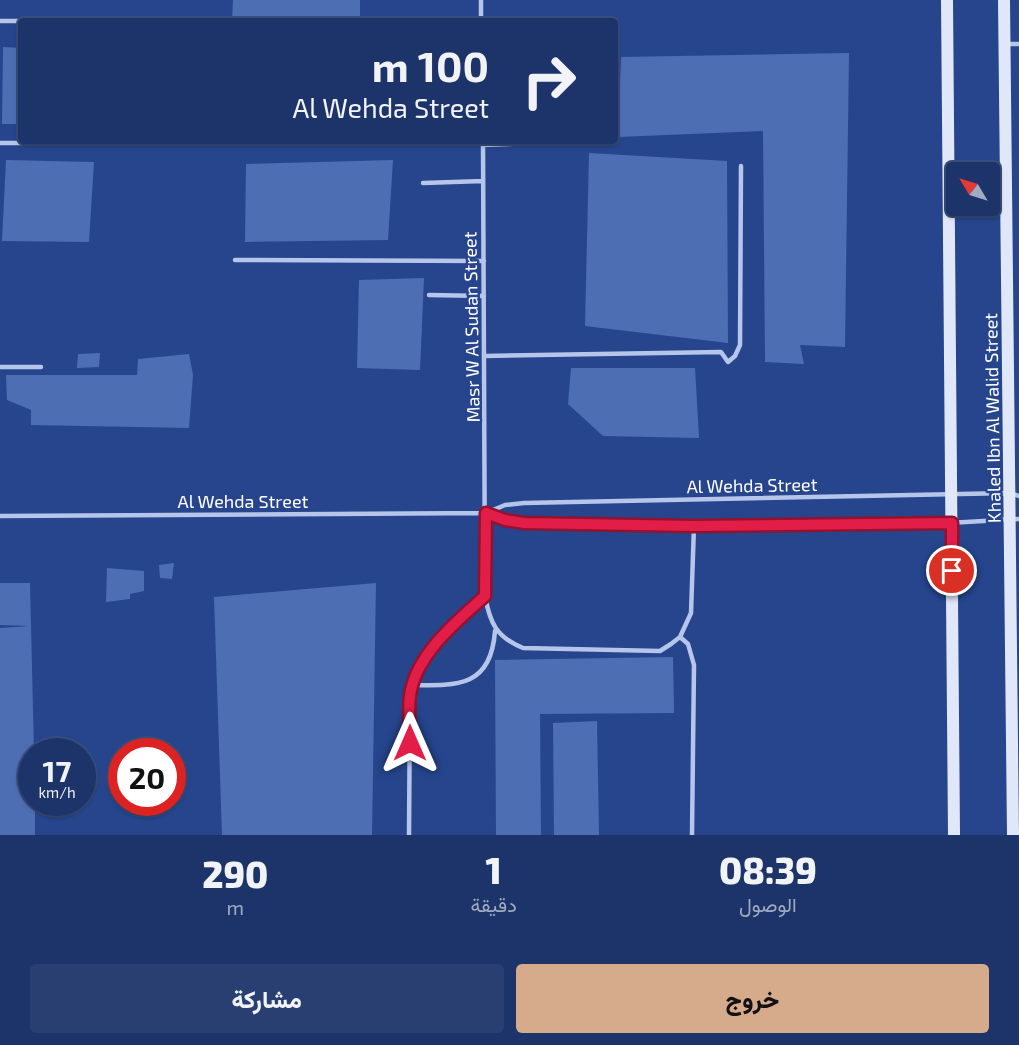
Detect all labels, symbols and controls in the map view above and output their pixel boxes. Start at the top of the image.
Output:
text: 100 m [372,40,489,90]
icon: right [510,42,588,120]
text: Al Wehda Street [293,91,489,123]
north arrow [946,162,1000,216]
map controls [946,162,1000,216]
street label: Masr W Al Sudan Street [458,231,484,423]
street label: Khaled Ibn Al Walid Street [979,313,1005,523]
street label: Al Wehda Street [686,473,818,497]
street label: Al Wehda Street [178,490,309,512]
pin [926,545,977,596]
icon: arrive [935,554,968,587]
position arrow [378,711,442,775]
speed limit sign: 20 [108,738,186,816]
text: 17 [43,752,71,788]
text: km/h [38,783,76,801]
text: 1 [486,848,502,891]
text: 08:39 [719,848,817,891]
text: 290 [202,852,268,895]
text: دقيقة [471,892,517,916]
text: الوصول [739,892,797,916]
text: m [227,895,244,919]
button: مشاركة [30,964,504,1033]
button: خروج [516,964,989,1033]

